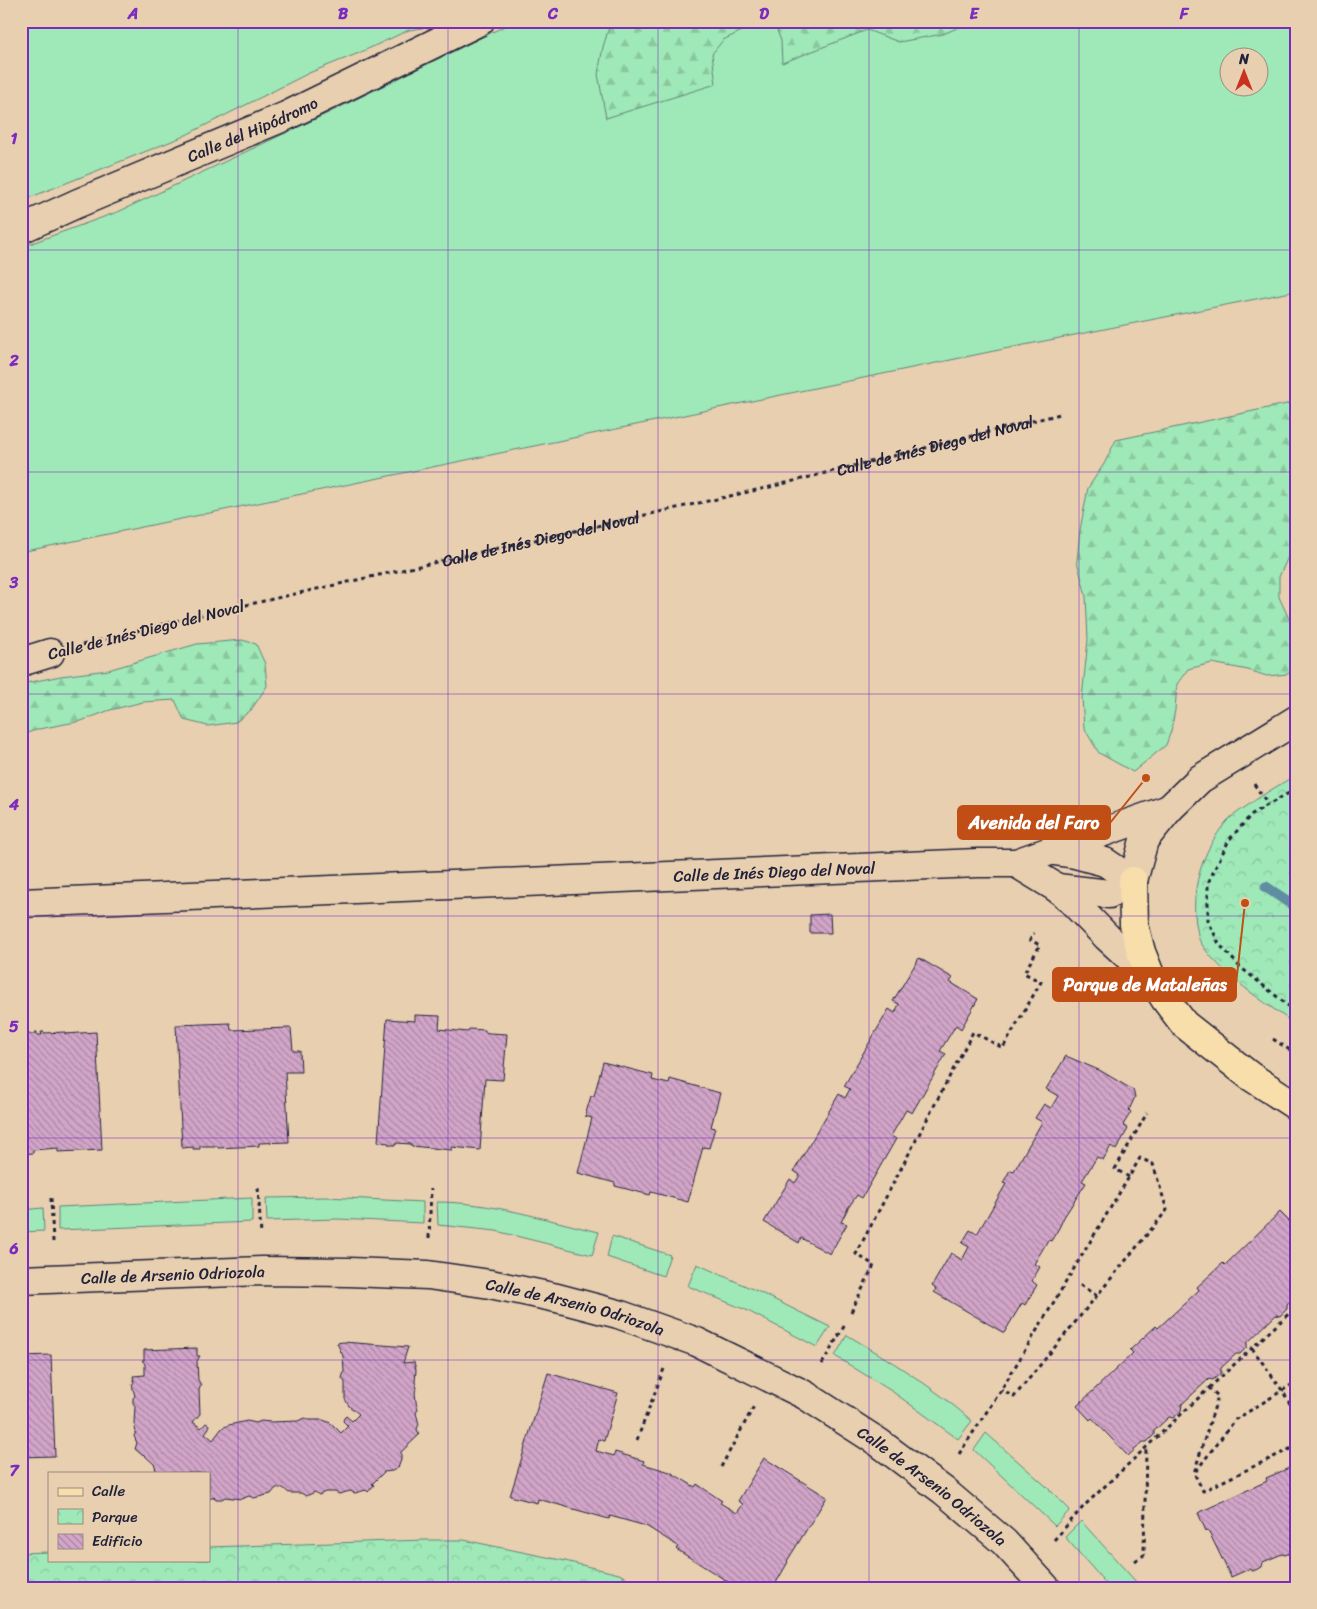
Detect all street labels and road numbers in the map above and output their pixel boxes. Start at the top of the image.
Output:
street label: Calle del Hipódromo [182,88,323,170]
street label: Calle de Inés Diego del Noval [834,407,1037,484]
street label: Calle de Inés Diego del Noval [439,502,643,575]
street label: Calle de Inés Diego del Noval [45,591,248,668]
street label: Calle de Inés Diego del Noval [673,853,876,890]
street label: Calle de Arsenio Odriozola [80,1256,265,1292]
street label: Calle de Arsenio Odriozola [483,1269,669,1344]
street label: Calle de Arsenio Odriozola [851,1418,1014,1553]

